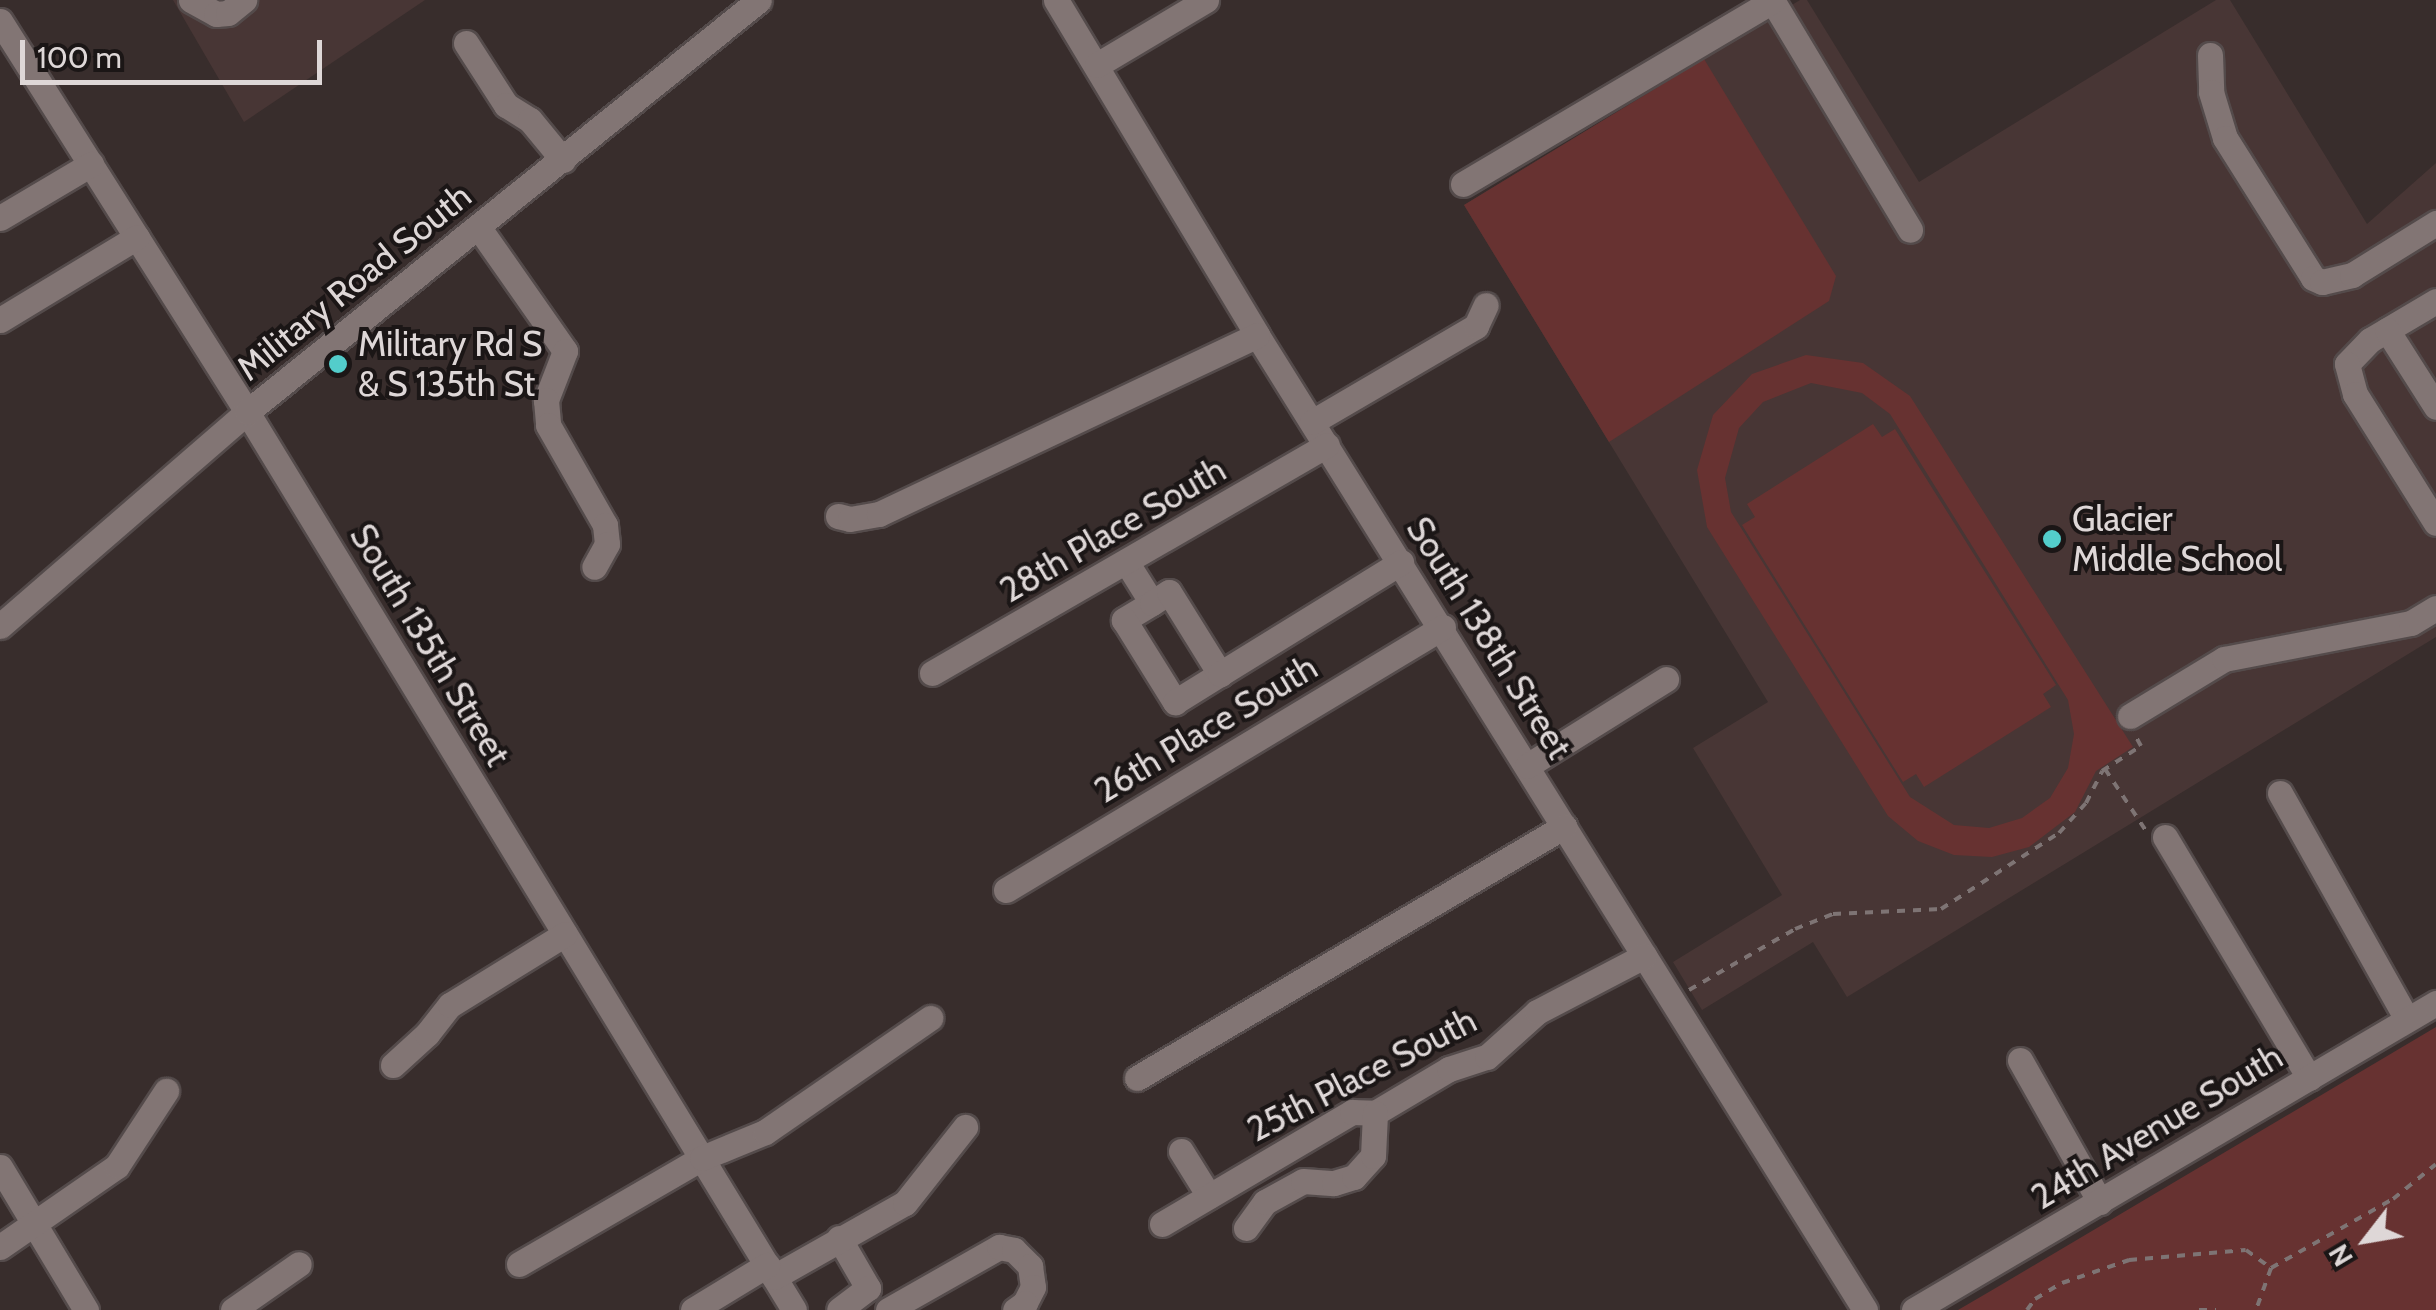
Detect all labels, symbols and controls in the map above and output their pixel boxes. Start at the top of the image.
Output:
scale bar [25,20,328,82]
text: 100 m [37,39,122,76]
street label: Military Road South [229,175,479,389]
place label: Military Rd S & S 135th St [358,323,543,405]
marker: Military Rd S & S 135th St [327,353,349,375]
street label: 28th Place South [993,448,1233,612]
place label: Glacier Middle School [2072,498,2282,580]
street label: South 138th Street [1398,509,1580,767]
street label: South 135th Street [341,517,519,773]
marker: Glacier Middle School [2041,528,2063,550]
street label: 26th Place South [1087,646,1325,812]
street label: 25th Place South [1241,999,1483,1151]
street label: 24th Avenue South [2024,1036,2290,1218]
north arrow [2316,1190,2416,1290]
text: N [2321,1238,2360,1273]

